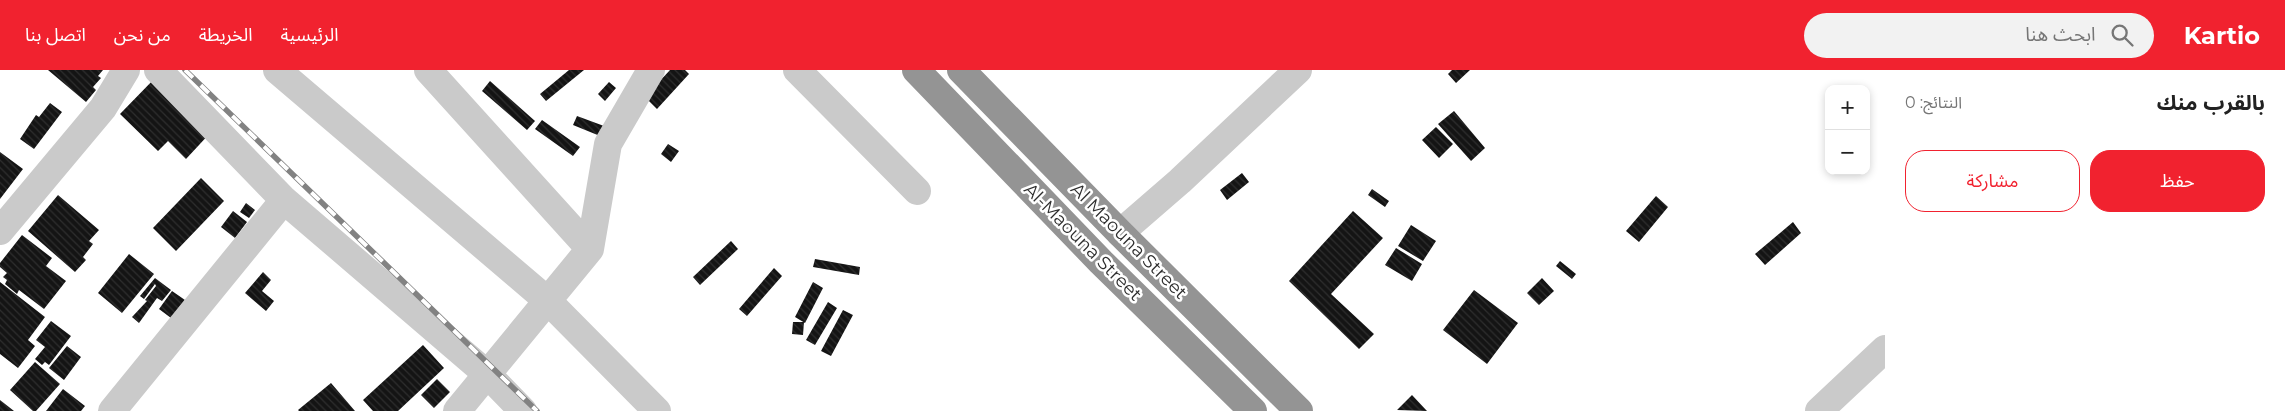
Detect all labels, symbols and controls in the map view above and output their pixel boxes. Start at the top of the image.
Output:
search box [1804,13,2154,58]
icon: search [2108,21,2136,49]
text: Kartio [2184,21,2260,50]
text: ابحث هنا [2025,23,2096,46]
text: اتصل بنا [25,24,86,46]
text: من نحن [114,24,171,46]
text: الخريطة [199,24,253,46]
text: الرئيسية [281,24,338,46]
map controls [1825,85,1870,175]
button: + [1825,85,1870,130]
text: بالقرب منك [2157,90,2265,115]
text: النتائج: 0 [1905,93,1962,112]
button: − [1825,130,1870,175]
button: مشاركة [1905,150,2080,212]
button: حفظ [2090,150,2265,212]
street label: Al-Maouna Street [1019,178,1147,306]
street label: Al Maouna Street [1066,178,1192,304]

